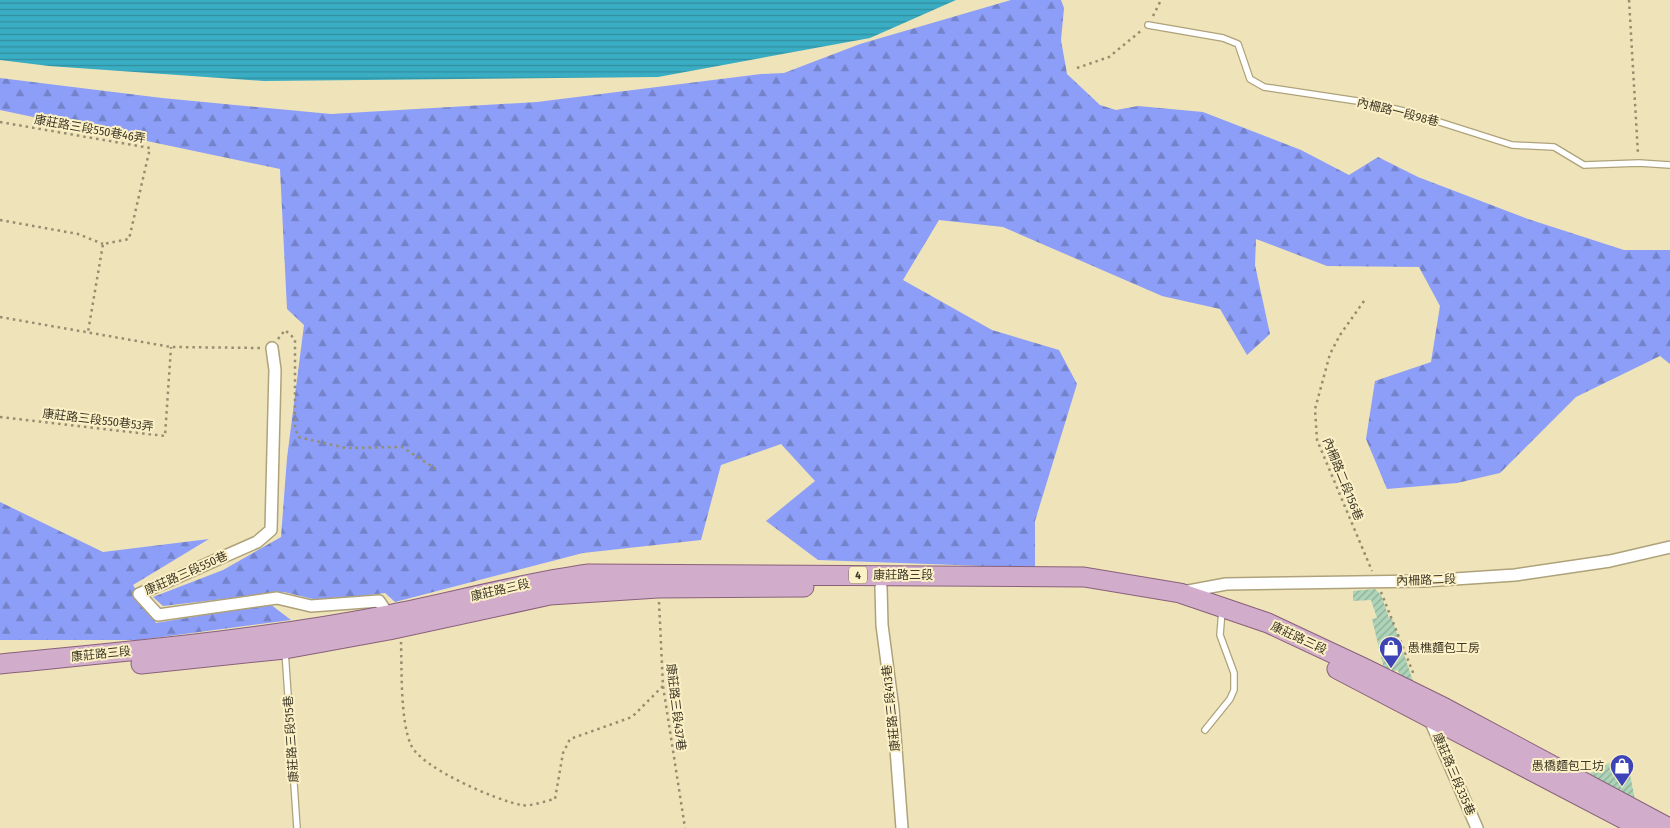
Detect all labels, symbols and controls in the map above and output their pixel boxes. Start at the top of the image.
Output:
street label: 內柵路一段98巷 [1356,95,1440,129]
street label: 康莊路三段550巷46弄 [33,112,147,146]
street label: 康莊路三段550巷53弄 [42,406,154,434]
street label: 內柵路二段156巷 [1320,436,1366,522]
street label: 康莊路三段550巷 [142,548,230,598]
road number: 4 [849,566,867,584]
street label: 康莊路三段 [873,568,933,582]
street label: 內柵路二段 [1396,572,1456,588]
street label: 康莊路三段 [469,576,531,604]
street label: 康莊路三段 [1269,619,1329,657]
shop icon: 愚樵麵包工房 [1378,635,1404,669]
place label: 愚樵麵包工房 [1408,641,1480,655]
street label: 康莊路三段 [70,644,132,664]
street label: 康莊路三段437巷 [664,663,688,751]
street label: 康莊路三段413巷 [879,664,903,752]
street label: 康莊路三段515巷 [281,695,301,783]
street label: 康莊路三段335巷 [1430,731,1478,817]
shop icon: 愚橋麵包工坊 [1609,753,1635,787]
place label: 愚橋麵包工坊 [1532,759,1604,773]

